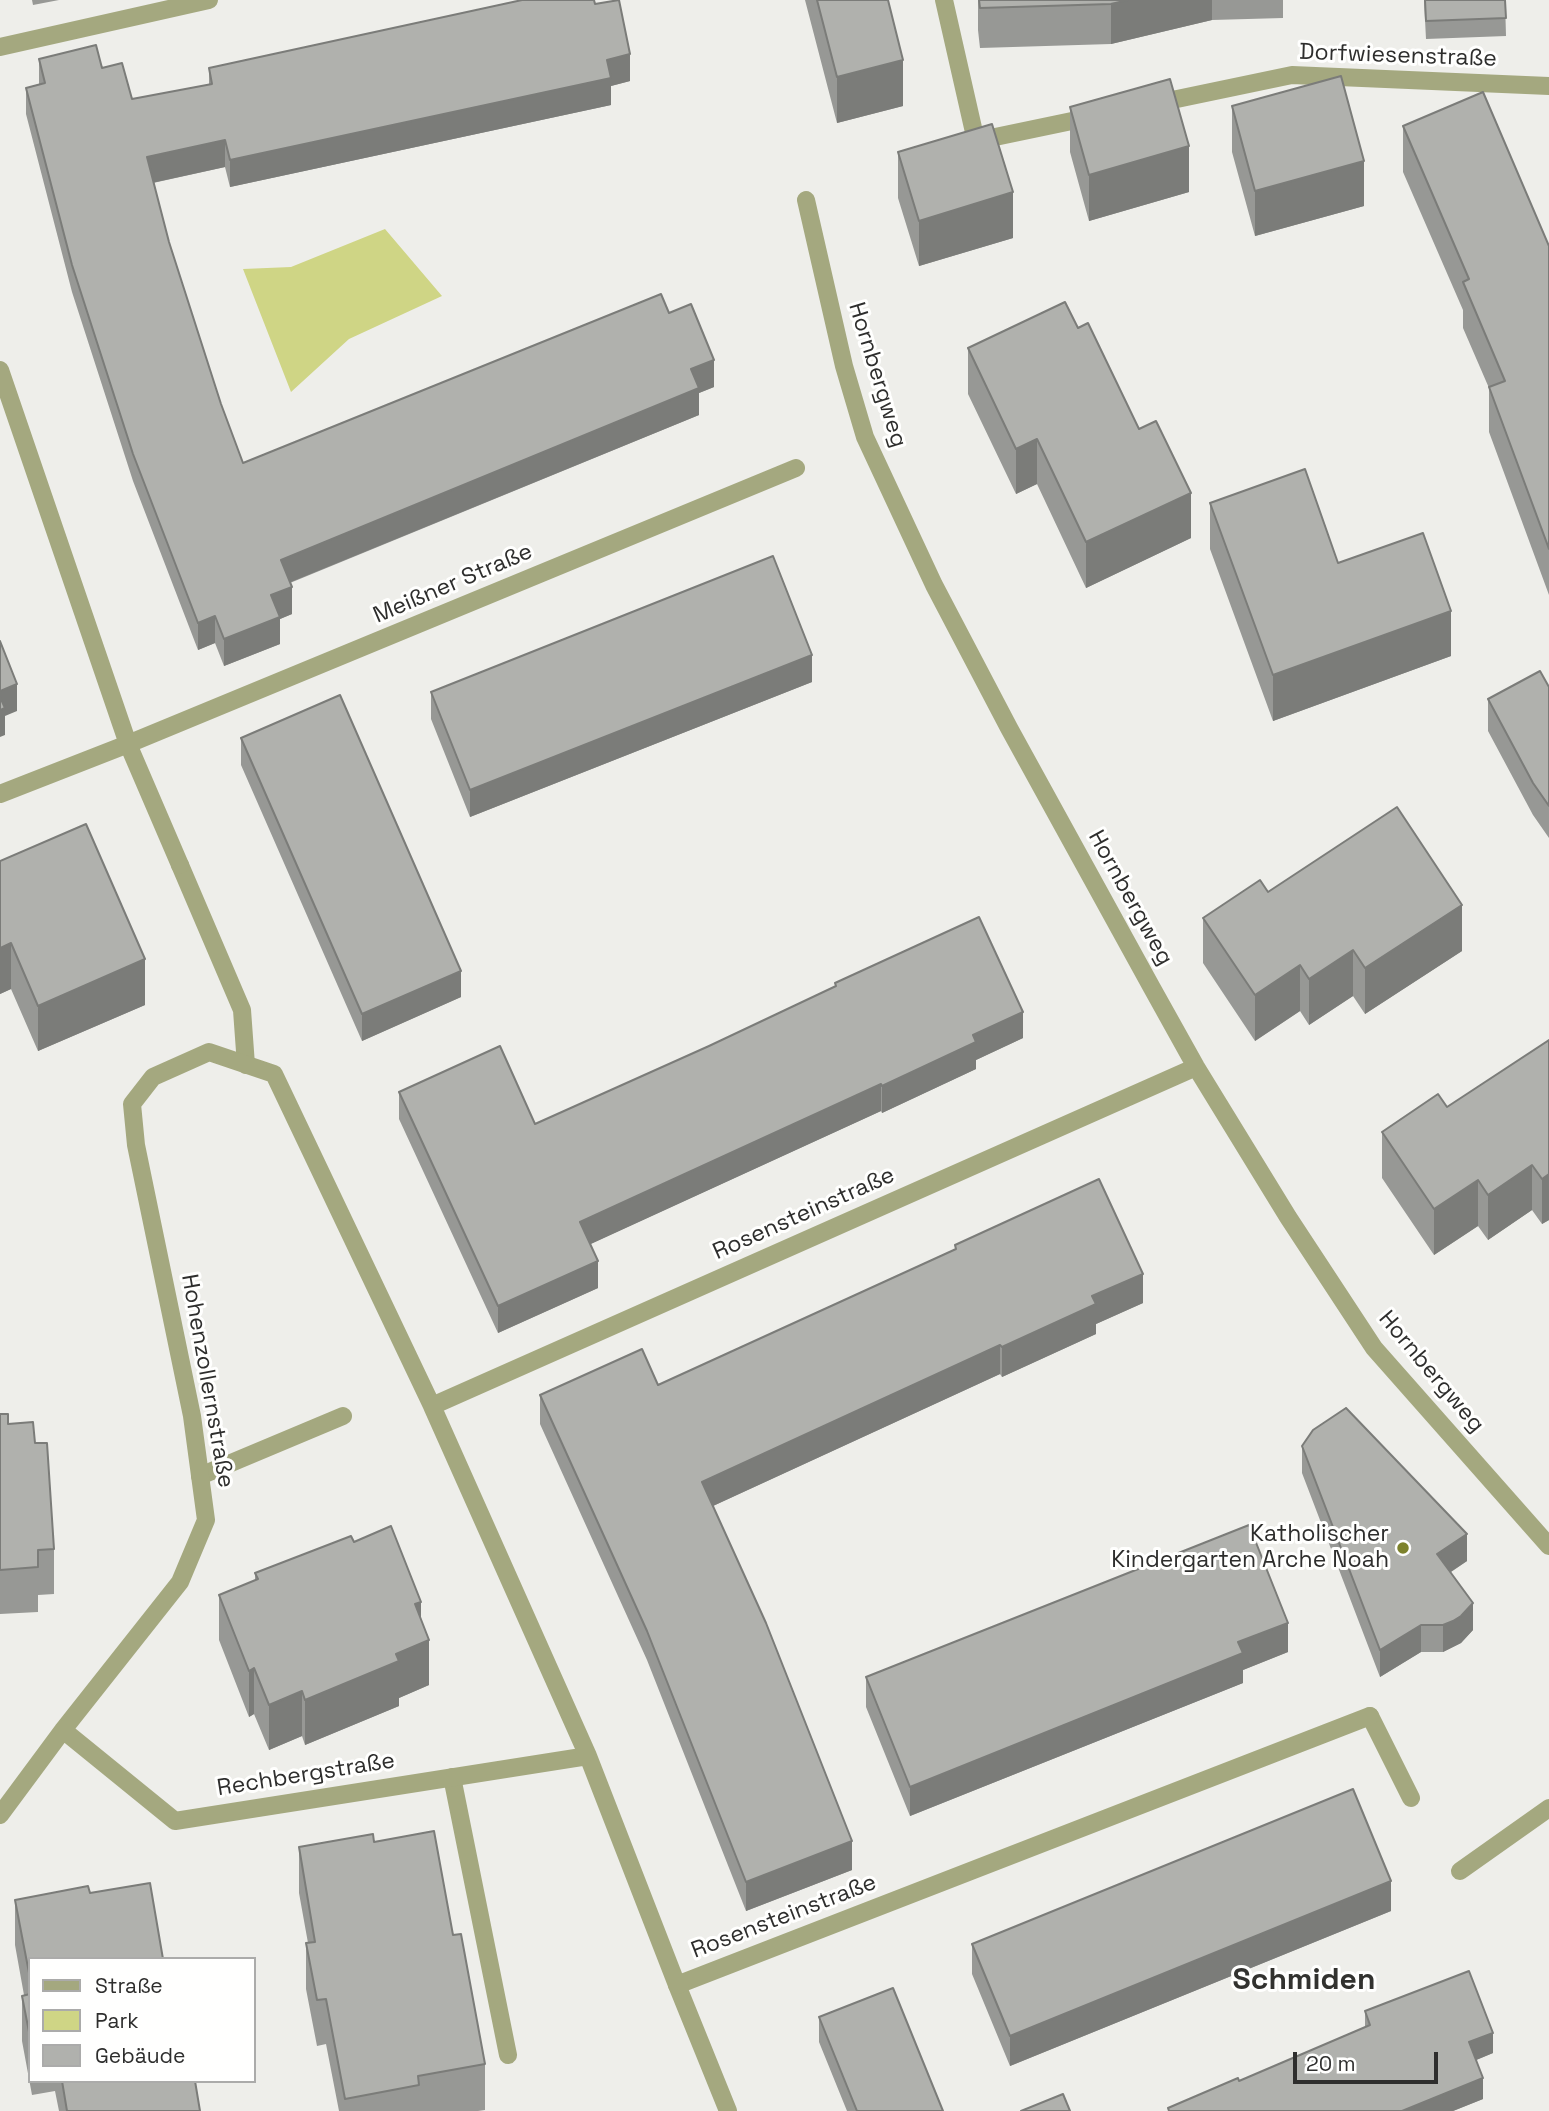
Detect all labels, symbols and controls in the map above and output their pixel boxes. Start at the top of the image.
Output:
street label: Dorfwiesenstraße [1299,39,1497,73]
street label: Hornbergweg [842,299,912,451]
street label: Meißner Straße [369,538,537,630]
street label: Hornbergweg [1082,826,1178,970]
street label: Rosensteinstraße [709,1162,899,1266]
street label: Hohenzollernstraße [175,1272,239,1490]
street label: Hornbergweg [1372,1306,1490,1438]
place label: Katholischer Kindergarten Arche Noah [1111,1521,1389,1575]
marker: Katholischer Kindergarten Arche Noah [1395,1540,1411,1556]
street label: Rechbergstraße [215,1747,397,1803]
street label: Rosensteinstraße [688,1869,880,1965]
legend [28,1957,256,2083]
district label: Schmiden [1233,1963,1375,1999]
text: Straße [95,1972,163,1999]
text: Park [95,2007,139,2034]
scale bar [1297,2038,1442,2082]
text: Gebäude [95,2042,185,2069]
text: 20 m [1306,2050,1356,2077]

